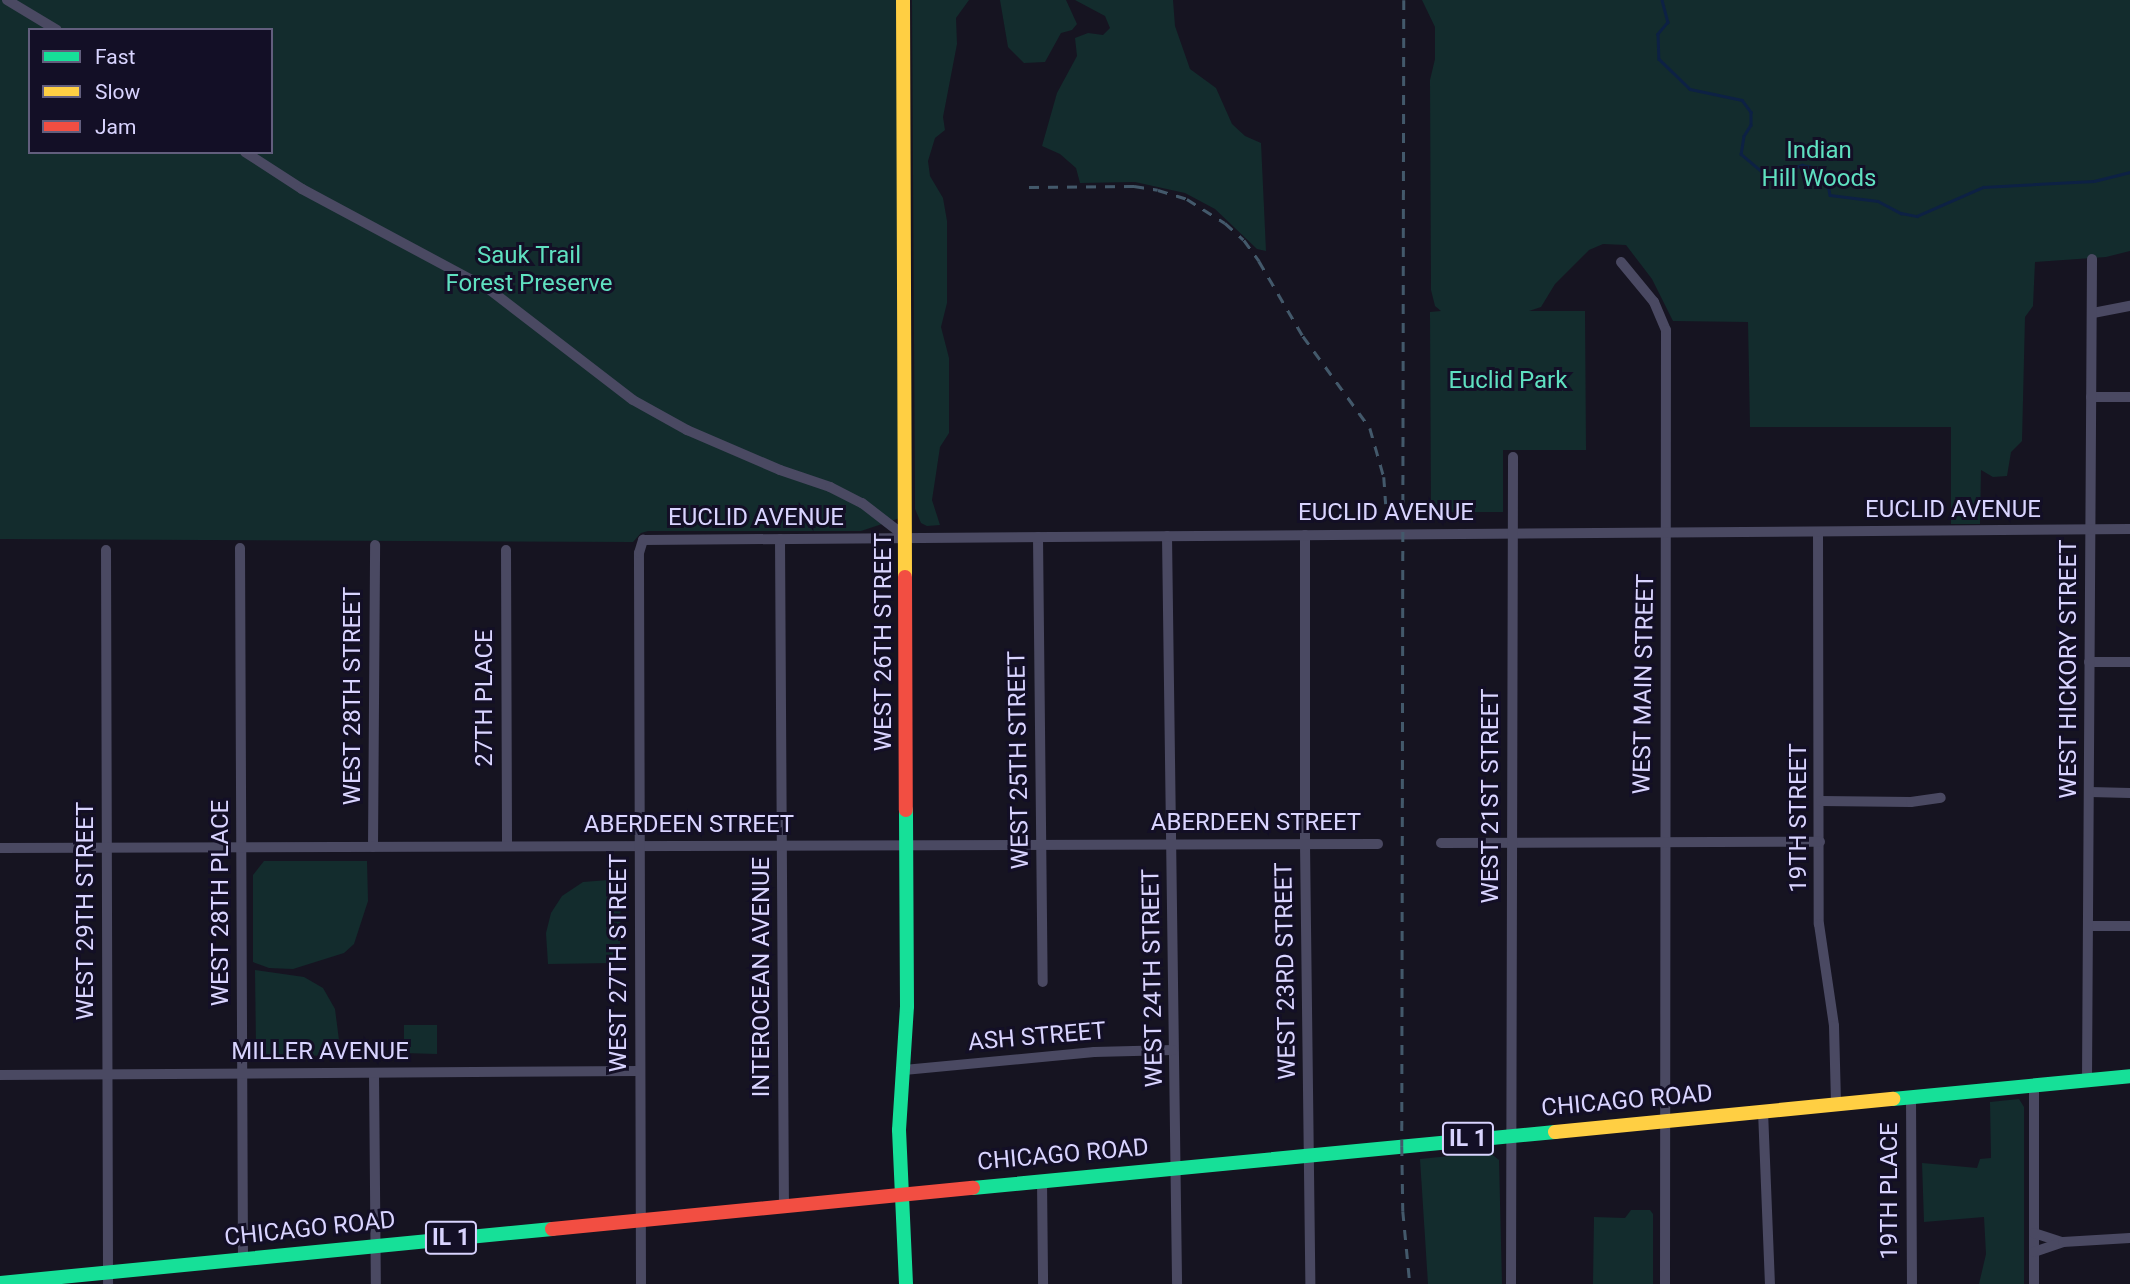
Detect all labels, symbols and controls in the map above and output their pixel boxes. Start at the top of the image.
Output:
legend [28,28,273,154]
text: Fast [95,45,135,69]
text: Slow [95,80,140,104]
text: Jam [95,115,136,139]
park label: Indian Hill Woods [1762,137,1876,193]
park label: Sauk Trail Forest Preserve [446,242,612,298]
park label: Euclid Park [1449,367,1567,395]
street label: EUCLID AVENUE [1865,496,2041,524]
street label: EUCLID AVENUE [1298,499,1474,527]
street label: EUCLID AVENUE [668,504,844,532]
street label: WEST 26TH STREET [870,532,898,752]
street label: WEST HICKORY STREET [2055,539,2083,799]
street label: WEST MAIN STREET [1628,573,1660,795]
street label: WEST 28TH STREET [339,586,367,806]
street label: 27TH PLACE [471,629,499,767]
street label: WEST 25TH STREET [1003,650,1035,870]
street label: WEST 21ST STREET [1477,688,1505,904]
street label: 19TH STREET [1785,743,1813,893]
street label: WEST 28TH PLACE [207,800,235,1006]
street label: WEST 29TH STREET [72,801,100,1021]
street label: ABERDEEN STREET [1151,809,1361,837]
street label: ABERDEEN STREET [584,811,794,839]
street label: WEST 27TH STREET [605,853,633,1073]
street label: INTEROCEAN AVENUE [748,857,776,1097]
street label: WEST 23RD STREET [1270,862,1302,1080]
street label: WEST 24TH STREET [1137,868,1169,1088]
street label: ASH STREET [967,1017,1107,1057]
street label: MILLER AVENUE [231,1038,409,1066]
street label: CHICAGO ROAD [1540,1079,1714,1123]
road number: IL 1 [1442,1120,1494,1158]
street label: 19TH PLACE [1876,1122,1904,1260]
street label: CHICAGO ROAD [976,1133,1150,1177]
street label: CHICAGO ROAD [223,1206,397,1252]
road number: IL 1 [425,1218,477,1258]

